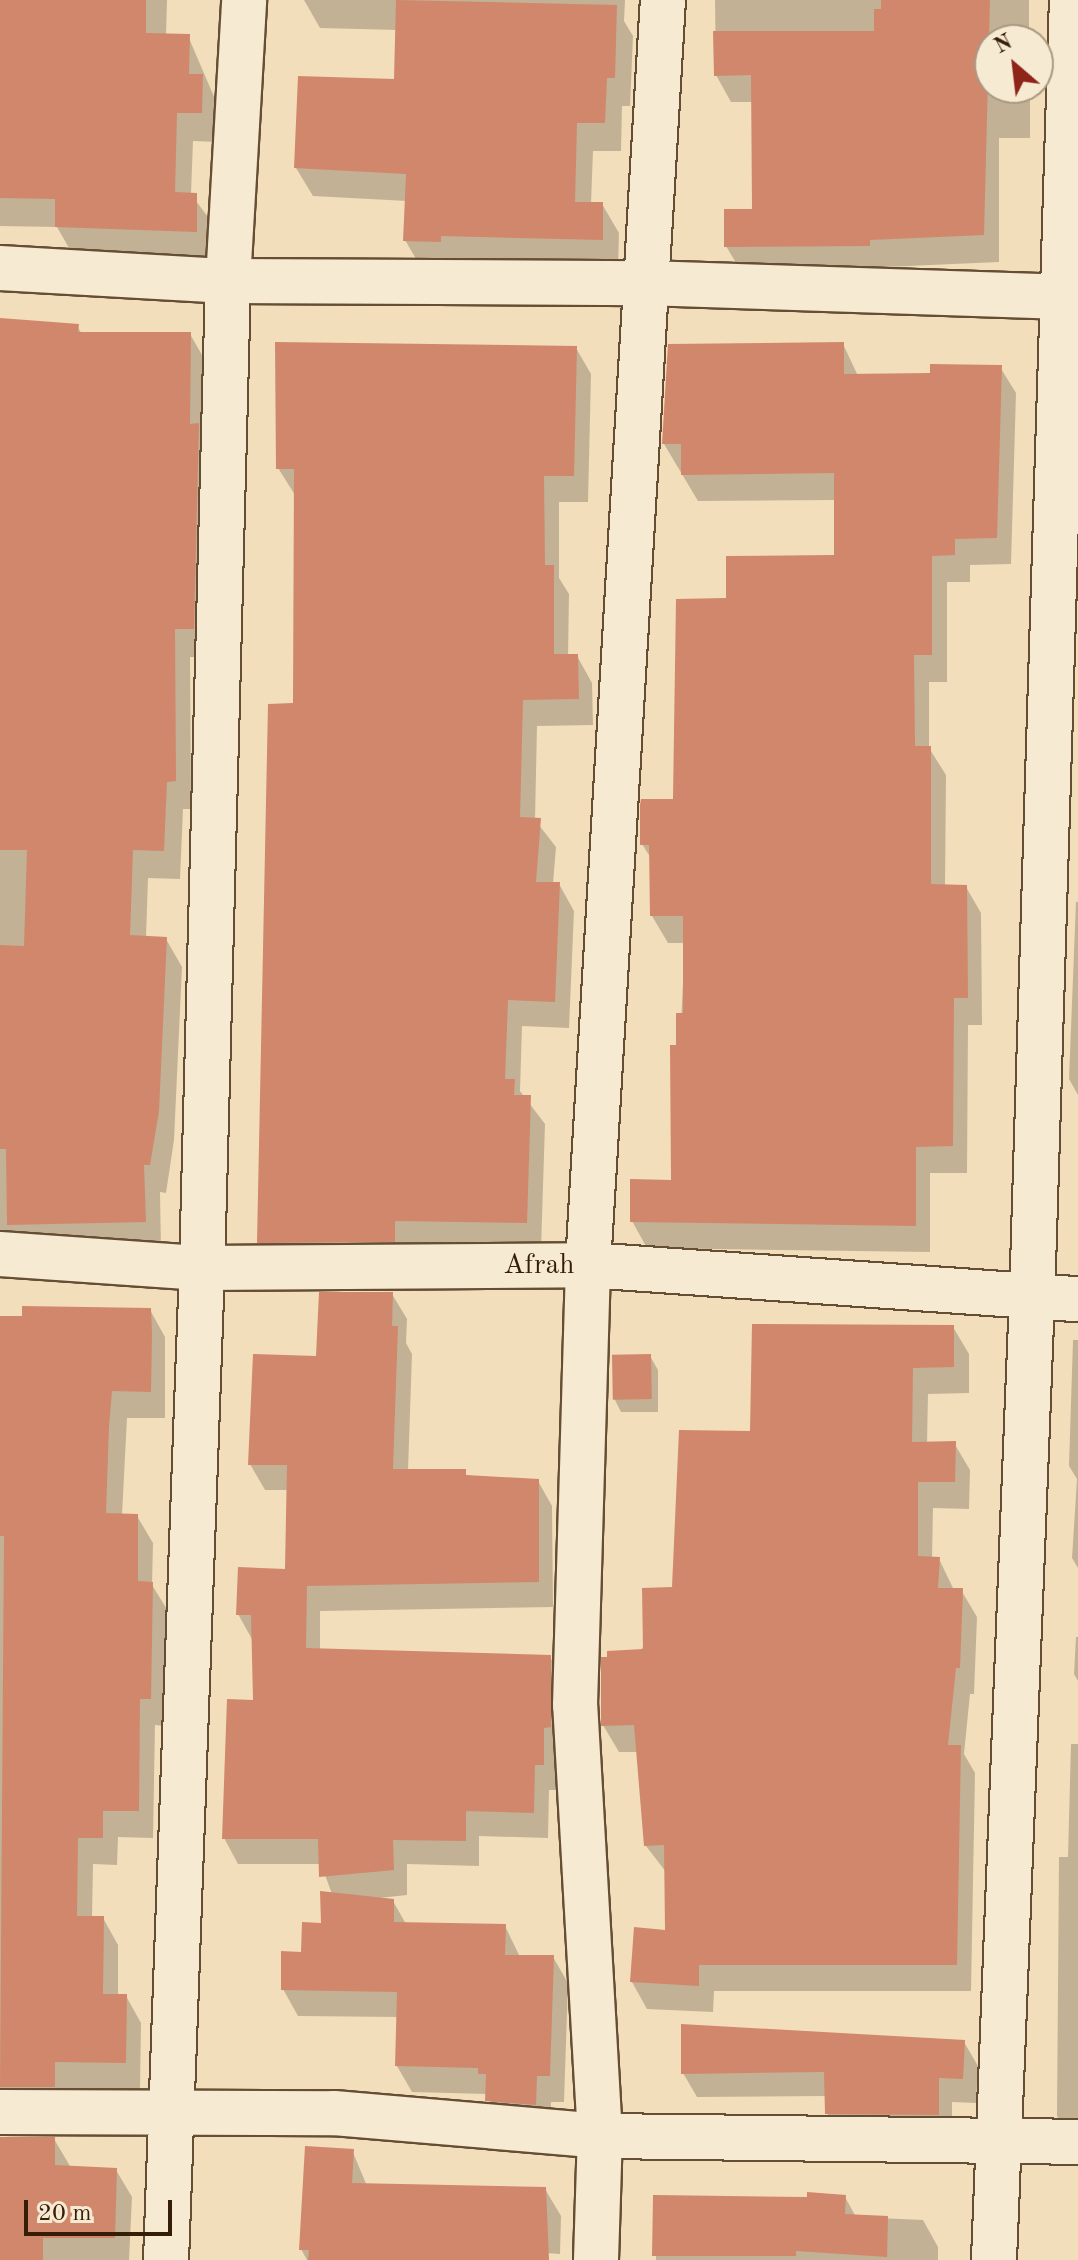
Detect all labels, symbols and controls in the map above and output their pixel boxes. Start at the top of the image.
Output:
north arrow [974,24,1054,104]
text: N [991,31,1016,58]
street label: Afrah [503,1249,575,1283]
scale bar [28,2184,176,2234]
text: 20 m [38,2202,92,2226]

